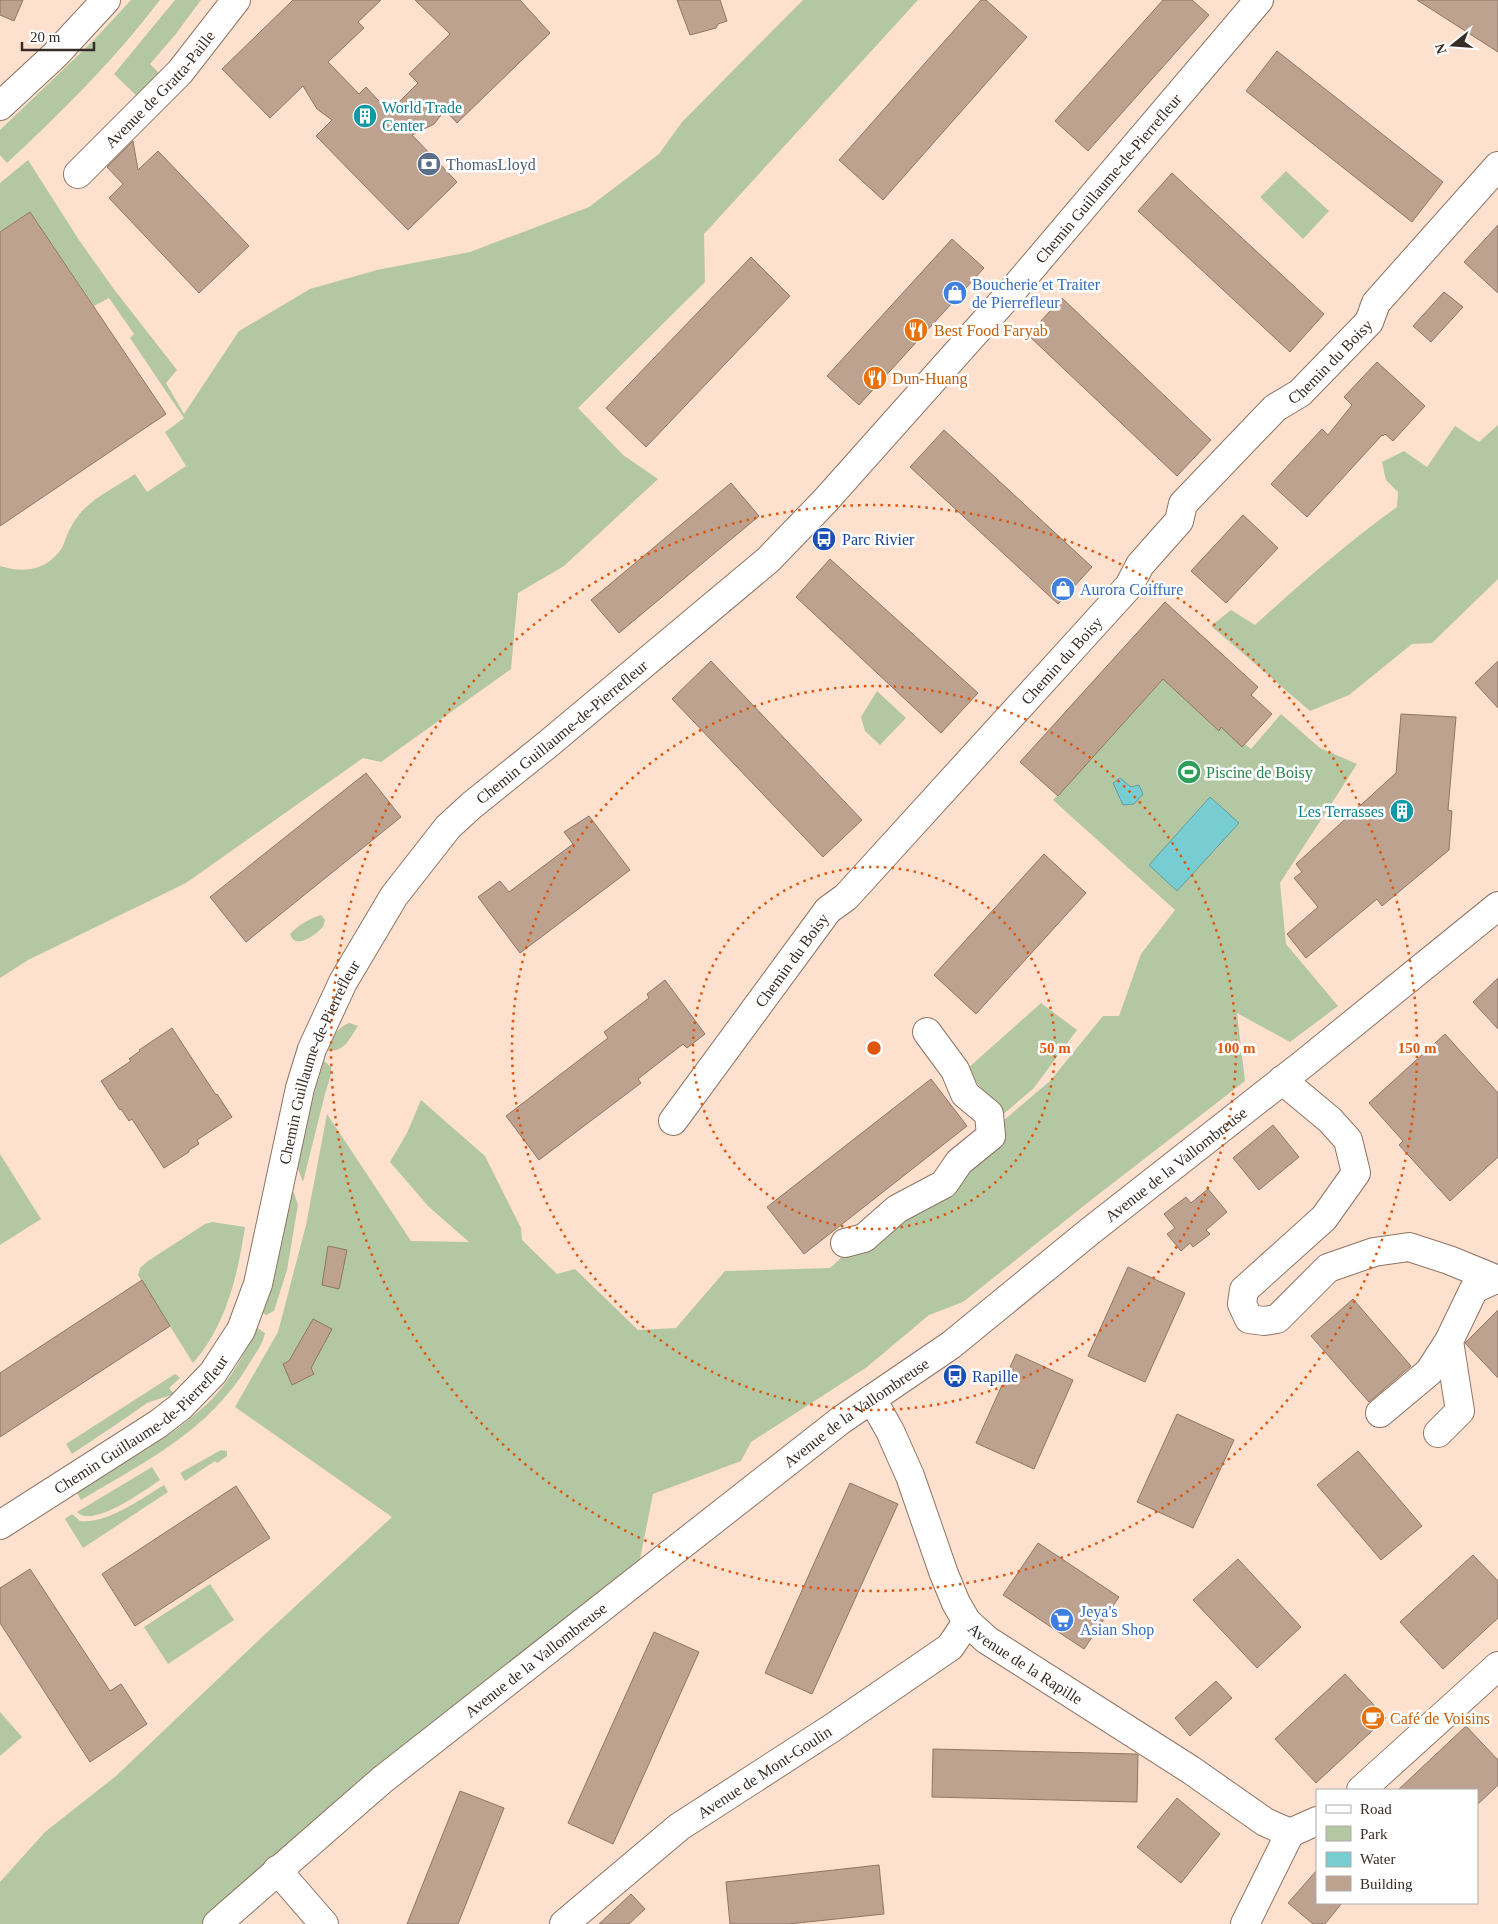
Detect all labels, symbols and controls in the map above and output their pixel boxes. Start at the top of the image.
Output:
scale bar [22,20,95,52]
north arrow [1428,20,1478,70]
street label: Avenue de Gratta-Paille [101,27,218,151]
text: 20 m [30,29,61,45]
text: N [1432,42,1450,56]
street label: Chemin Guillaume-de-Pierrefleur [1031,89,1185,266]
place label: World Trade Center [382,99,462,134]
building icon: World Trade Center [352,103,378,129]
bank icon: ThomasLloyd [416,151,442,177]
place label: ThomasLloyd [446,156,536,174]
place label: Boucherie et Traiter de Pierrefleur [972,276,1101,311]
shop icon: Boucherie et Traiter de Pierrefleur [942,280,968,306]
street label: Chemin du Boisy [1285,316,1376,407]
restaurant icon: Best Food Faryab [903,317,929,343]
place label: Best Food Faryab [934,322,1048,340]
restaurant icon: Dun-Huang [862,365,888,391]
place label: Dun-Huang [892,370,968,388]
bus stop icon: Parc Rivier [811,526,837,552]
place label: Parc Rivier [842,531,915,548]
shop icon: Aurora Coiffure [1050,576,1076,602]
place label: Aurora Coiffure [1080,581,1183,598]
street label: Chemin du Boisy [1017,613,1106,707]
street label: Chemin Guillaume-de-Pierrefleur [472,656,651,807]
sports icon: Piscine de Boisy [1176,759,1202,785]
place label: Piscine de Boisy [1206,764,1313,782]
building icon: Les Terrasses [1389,798,1415,824]
place label: Les Terrasses [1298,803,1384,820]
street label: Chemin du Boisy [751,910,832,1010]
street label: Chemin Guillaume-de-Pierrefleur [275,956,363,1166]
centre of rings [865,1039,883,1057]
text: 50 m [1039,1040,1071,1056]
text: 100 m [1217,1040,1256,1056]
text: 150 m [1398,1040,1437,1056]
street label: Avenue de la Vallombreuse [1102,1103,1250,1225]
street label: Chemin Guillaume-de-Pierrefleur [51,1351,231,1497]
street label: Avenue de la Vallombreuse [780,1354,932,1470]
bus stop icon: Rapille [942,1363,968,1389]
place label: Rapille [972,1368,1018,1386]
street label: Avenue de la Vallombreuse [461,1599,610,1720]
place label: Jeya's Asian Shop [1080,1603,1154,1639]
supermarket icon: Jeya's Asian Shop [1049,1607,1075,1633]
street label: Avenue de la Rapille [965,1619,1086,1707]
cafe icon: Café de Voisins [1360,1705,1386,1731]
place label: Café de Voisins [1390,1710,1490,1727]
street label: Avenue de Mont-Goulin [694,1722,834,1821]
legend [1316,1789,1478,1904]
text: Road [1360,1801,1392,1817]
text: Park [1360,1826,1388,1842]
text: Water [1360,1851,1395,1867]
text: Building [1360,1876,1413,1892]

